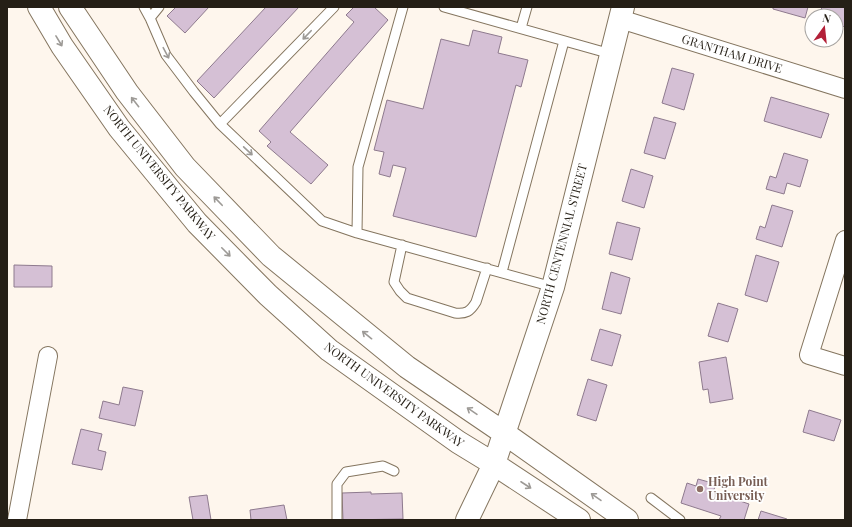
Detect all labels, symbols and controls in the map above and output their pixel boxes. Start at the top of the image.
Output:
north arrow [804,8,844,48]
text: N [821,10,833,26]
one-way arrow [302,30,311,40]
street label: GRANTHAM DRIVE [680,30,785,76]
one-way arrow [55,35,63,47]
one-way arrow [163,47,170,59]
one-way arrow [130,97,139,108]
street label: NORTH UNIVERSITY PARKWAY [100,102,220,244]
one-way arrow [243,146,253,155]
street label: NORTH CENTENNIAL STREET [532,161,590,326]
one-way arrow [213,196,223,206]
one-way arrow [221,247,231,257]
one-way arrow [362,330,372,339]
street label: NORTH UNIVERSITY PARKWAY [321,338,468,451]
one-way arrow [467,407,478,415]
place label: High Point University [708,473,769,503]
one-way arrow [520,481,531,489]
marker: High Point University [695,484,705,494]
one-way arrow [590,493,601,501]

